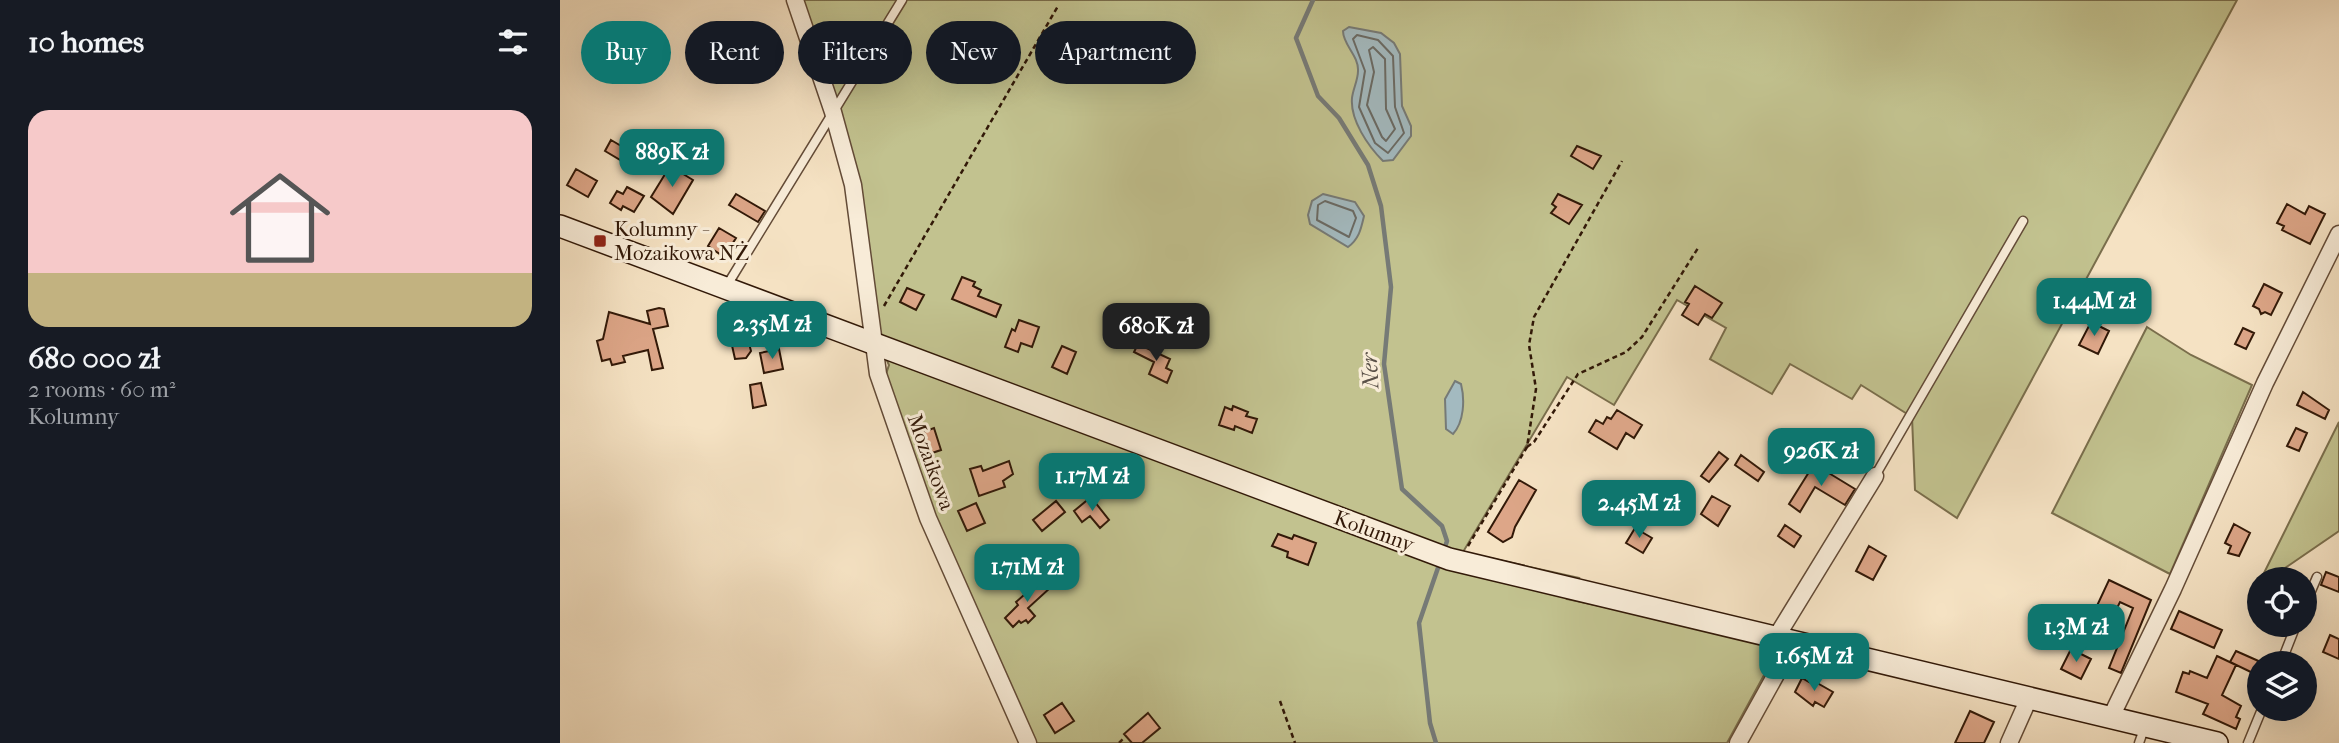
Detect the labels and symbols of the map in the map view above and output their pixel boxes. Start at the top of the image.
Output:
pin: 889K zł [607,130,737,189]
place label: Kolumny - Mozaikowa NŻ [614,217,749,265]
marker: Kolumny - Mozaikowa NŻ [592,233,608,249]
pin: 1.44M zł [2022,278,2166,338]
pin: 2.35M zł [700,302,844,361]
pin: 680K zł [1091,304,1221,363]
water label: Ner [1355,351,1384,391]
street label: Mozaikowa [903,411,960,514]
pin: 926K zł [1756,428,1886,488]
pin: 1.17M zł [1020,454,1164,513]
pin: 2.45M zł [1567,480,1711,540]
street label: Kolumny [1331,506,1418,557]
pin: 1.71M zł [955,544,1099,604]
pin: 1.3M zł [2011,604,2141,664]
pin: 1.65M zł [1742,634,1886,693]

